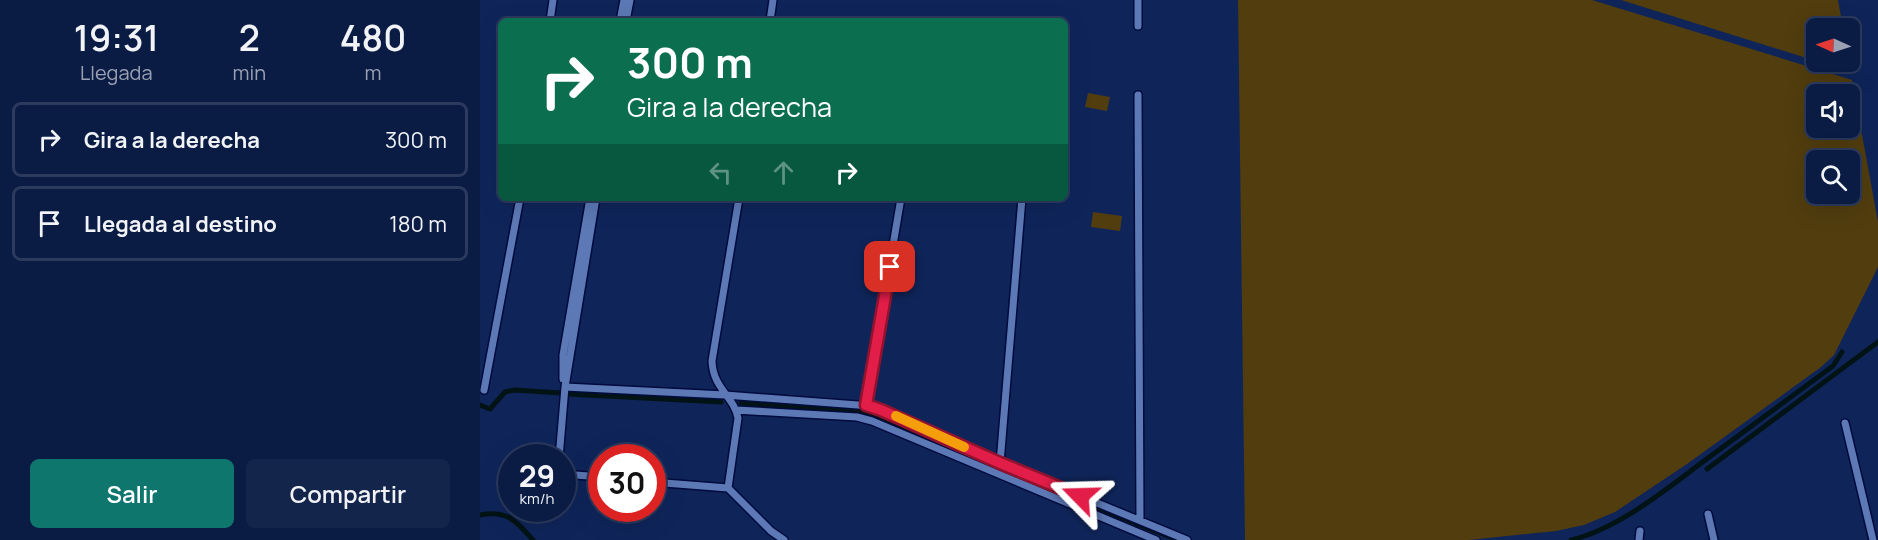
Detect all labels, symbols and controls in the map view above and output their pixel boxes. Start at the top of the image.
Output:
text: 19:31 [74,13,159,62]
text: 2 [239,13,260,62]
text: 480 [340,13,406,62]
north arrow [1806,18,1860,72]
map controls [1806,18,1860,204]
text: 300 m [627,33,753,91]
icon: right [528,42,606,120]
text: Llegada [80,59,153,86]
text: min [233,59,266,86]
text: m [365,59,382,86]
button: sound [1806,84,1860,138]
text: Gira a la derecha [627,88,832,125]
icon: right [33,123,66,156]
text: Gira a la derecha [84,125,260,155]
text: 300 m [385,125,447,155]
button: search [1806,150,1860,204]
icon: left [704,156,737,189]
icon: ahead [767,156,800,189]
icon: right [830,156,863,189]
icon: arrive [33,207,66,240]
text: Llegada al destino [84,209,277,239]
text: 180 m [389,209,447,239]
pin [864,241,915,292]
icon: arrive [873,250,906,283]
speed limit sign: 30 [588,444,666,522]
text: 29 [519,455,555,496]
button: Salir [30,459,234,528]
button: Compartir [246,459,450,528]
position arrow [1048,464,1112,528]
text: km/h [520,488,554,509]

